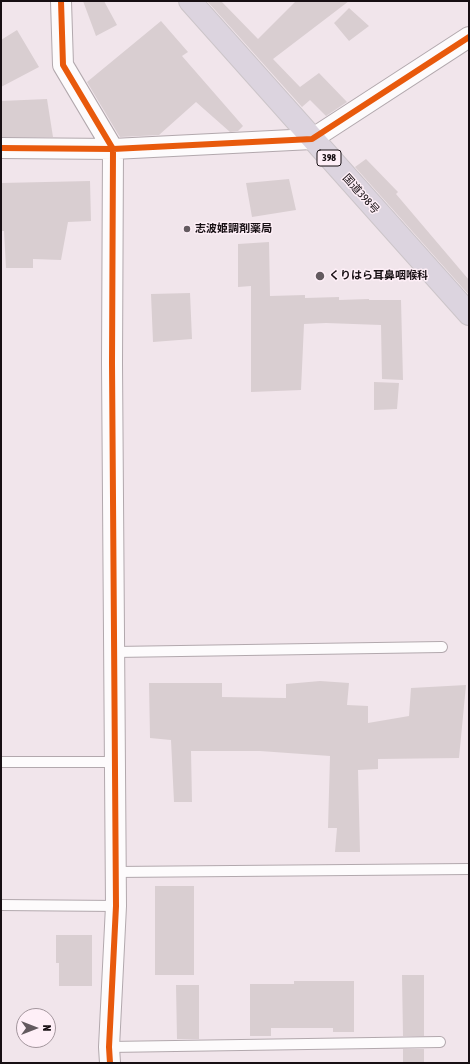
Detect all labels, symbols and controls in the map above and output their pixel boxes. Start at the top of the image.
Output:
road number: 398 [317,150,341,166]
street label: 国道398号 [340,172,382,216]
place label: 志波姫調剤薬局 [195,222,272,236]
marker: 志波姫調剤薬局 [182,224,192,234]
place label: くりはら耳鼻咽喉科 [329,269,428,283]
marker: くりはら耳鼻咽喉科 [314,270,326,282]
north arrow [16,1008,56,1048]
text: N [41,1025,53,1031]

